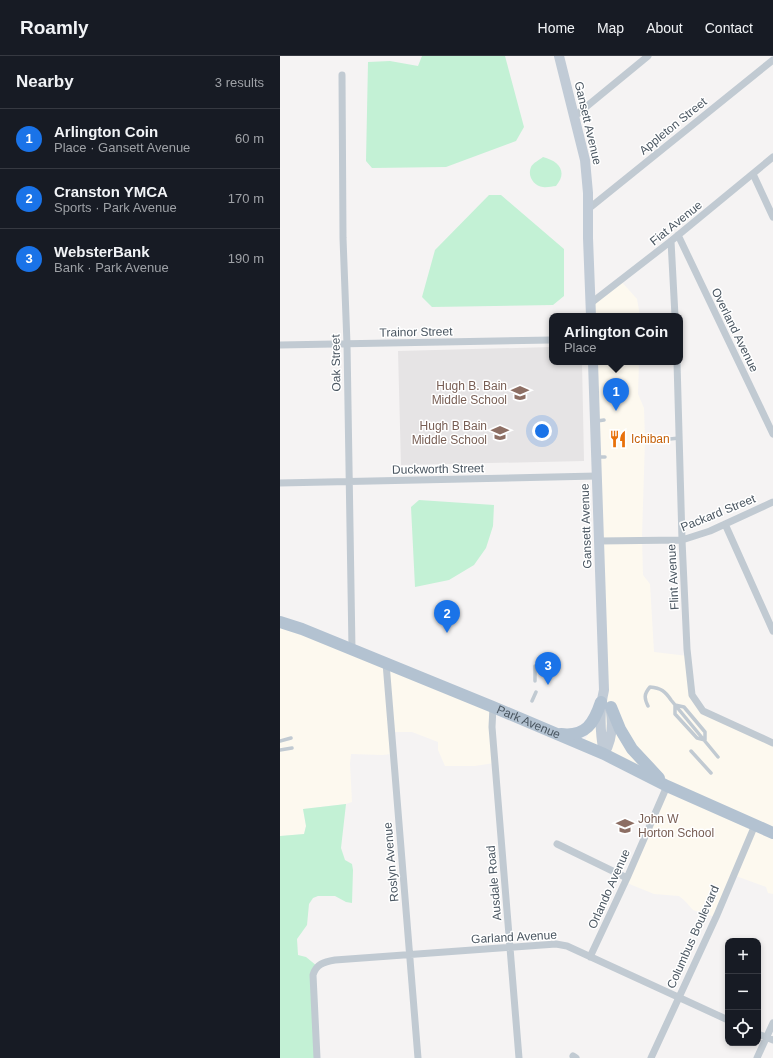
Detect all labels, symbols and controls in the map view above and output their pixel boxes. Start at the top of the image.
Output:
text: Roamly [20,17,89,38]
text: Home [538,20,575,36]
text: Map [597,20,624,36]
text: About [646,20,683,36]
text: Contact [705,20,753,36]
text: Nearby [16,72,74,91]
text: 3 results [215,75,264,90]
street label: Gansett Avenue [572,80,604,166]
street label: Appleton Street [636,94,710,157]
text: Arlington Coin [54,123,158,140]
text: 1 [25,131,33,146]
text: 60 m [235,131,264,146]
text: Place · Gansett Avenue [54,140,190,155]
text: Cranston YMCA [54,183,168,200]
text: 2 [25,191,33,206]
text: 170 m [228,191,264,206]
street label: Fiat Avenue [647,197,705,248]
text: Sports · Park Avenue [54,200,177,215]
text: WebsterBank [54,243,150,260]
text: 3 [25,251,33,266]
text: 190 m [228,251,264,266]
text: Bank · Park Avenue [54,260,169,275]
street label: Overland Avenue [709,286,762,375]
popup [549,313,683,365]
text: Arlington Coin [564,323,668,340]
street label: Trainor Street [379,324,453,340]
street label: Oak Street [328,334,343,392]
text: Place [564,340,596,355]
pin: 1 [603,378,629,411]
place label: Hugh B. Bain Middle School [432,379,507,407]
school or university icon: Hugh B. Bain Middle School [510,383,530,403]
place label: Hugh B Bain Middle School [412,419,487,447]
your location [532,421,552,441]
school or university icon: Hugh B Bain Middle School [490,423,510,443]
restaurant icon: Ichiban [608,429,628,449]
place label: Ichiban [631,432,670,446]
street label: Duckworth Street [392,461,485,477]
street label: Gansett Avenue [578,483,594,569]
street label: Packard Street [679,491,758,534]
street label: Flint Avenue [664,543,682,610]
pin: 2 [434,600,460,633]
pin: 3 [535,652,561,685]
street label: Park Avenue [495,702,563,742]
place label: John W Horton School [638,812,714,840]
school or university icon: John W Horton School [615,816,635,836]
street label: Roslyn Avenue [381,821,401,902]
street label: Ausdale Road [484,845,504,921]
street label: Orlando Avenue [585,847,633,931]
street label: Columbus Boulevard [664,883,722,991]
street label: Garland Avenue [471,928,558,946]
map controls [725,938,761,1046]
button: + [725,938,761,974]
button: − [725,974,761,1010]
button: locate [725,1010,761,1046]

